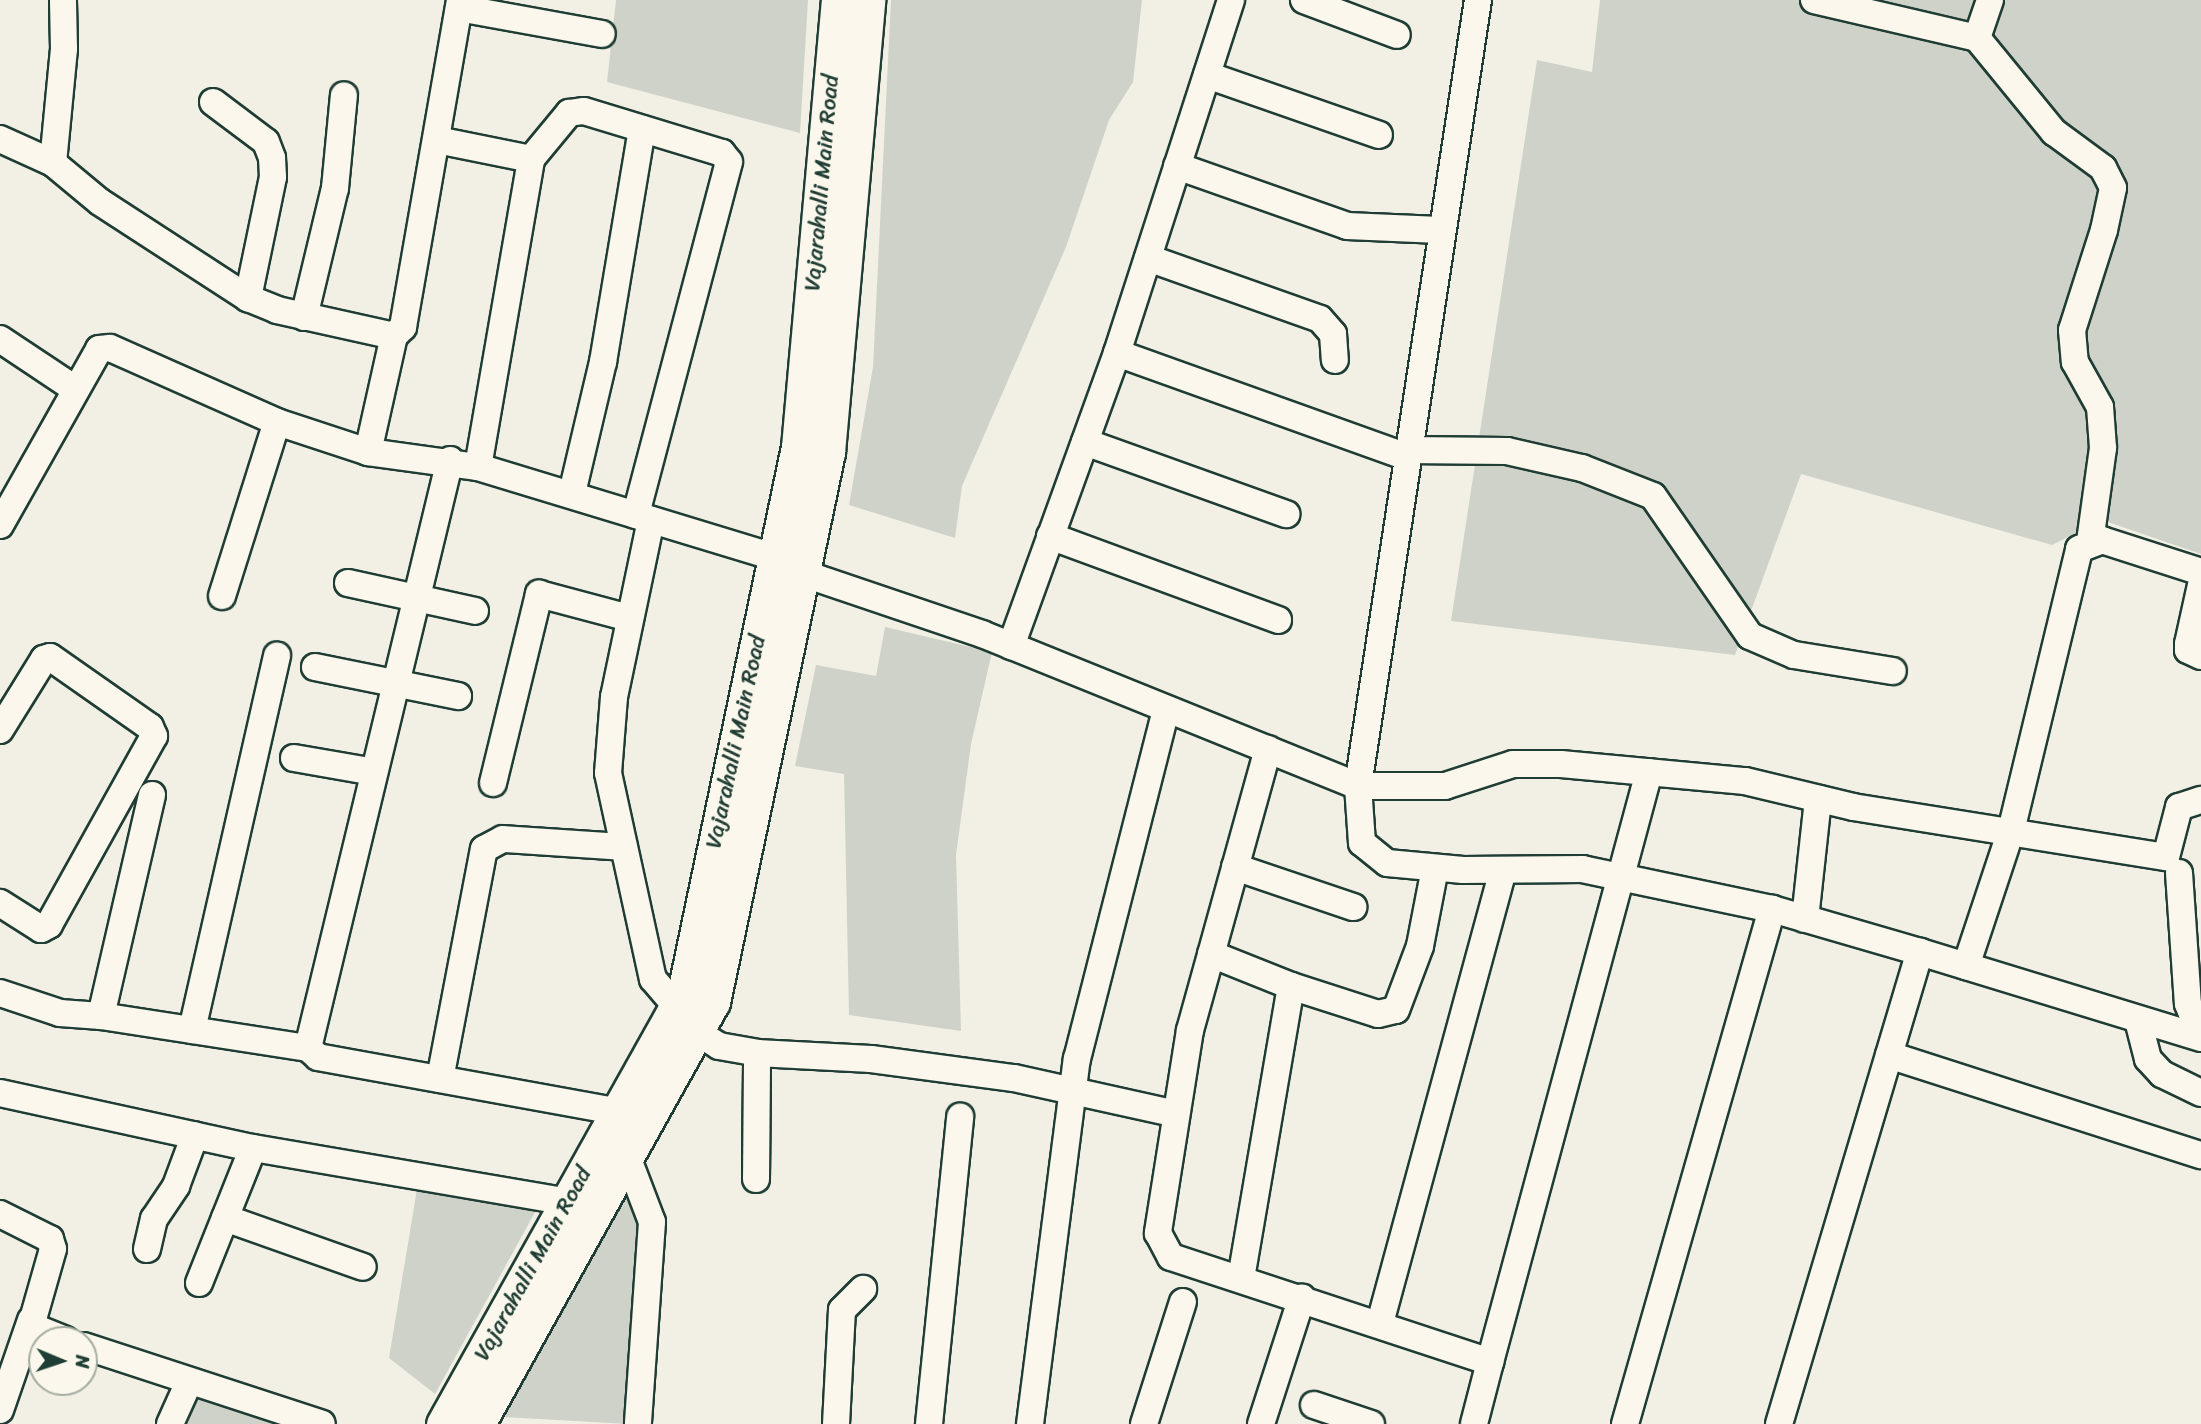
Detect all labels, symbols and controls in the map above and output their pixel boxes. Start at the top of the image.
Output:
street label: Vajarahalli Main Road [799,74,845,292]
street label: Vajarahalli Main Road [700,633,772,851]
street label: Vajarahalli Main Road [468,1162,598,1366]
north arrow [28,1326,98,1396]
text: N [66,1355,99,1369]

